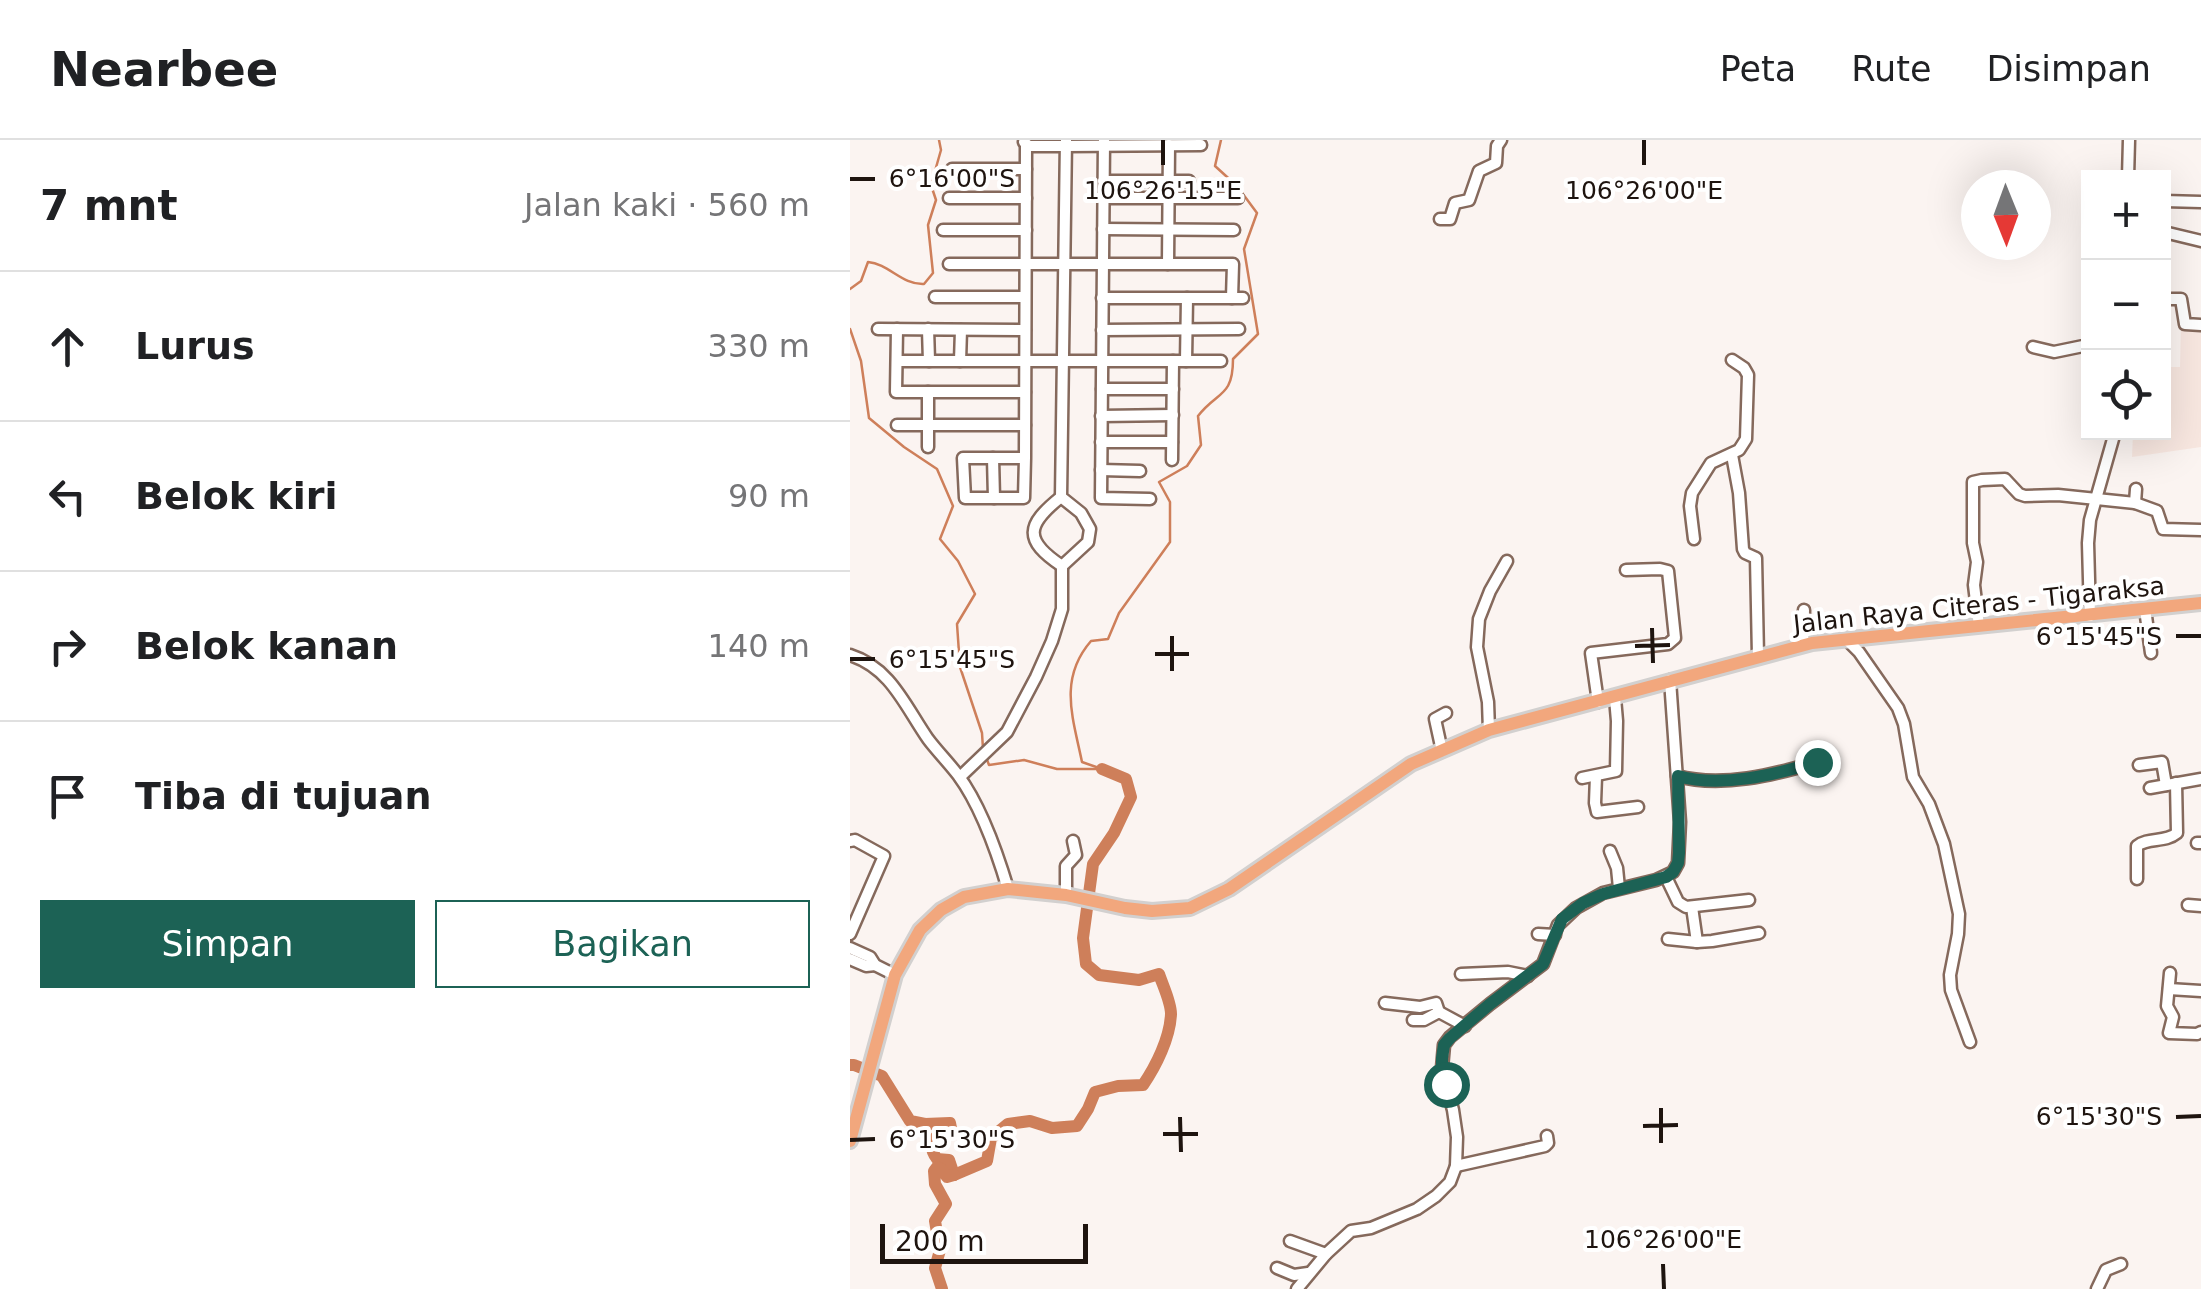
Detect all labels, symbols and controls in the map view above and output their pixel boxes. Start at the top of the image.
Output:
text: Nearbee [50,41,278,97]
text: Peta [1720,49,1796,89]
text: Rute [1851,49,1931,89]
text: Disimpan [1986,49,2151,89]
text: 6°16'00"S [889,164,1015,193]
north arrow [1961,170,2051,260]
map controls [2081,170,2171,440]
button: + [2081,170,2171,260]
text: 106°26'15"E [1084,176,1242,205]
text: 106°26'00"E [1565,176,1723,205]
text: 7 mnt [40,181,178,230]
text: Jalan kaki · 560 m [524,186,810,224]
button: − [2081,260,2171,350]
icon: ahead [40,319,95,374]
text: Lurus [135,324,255,368]
text: 330 m [708,327,810,365]
button: locate [2081,350,2171,440]
icon: left [40,469,95,524]
text: Belok kiri [135,474,337,518]
text: 90 m [728,477,810,515]
street label: Jalan Raya Citeras - Tigaraksa [1790,571,2166,639]
icon: right [40,619,95,674]
text: 6°15'45"S [2036,622,2162,651]
text: Belok kanan [135,624,398,668]
text: 140 m [708,627,810,665]
text: 6°15'45"S [889,645,1015,674]
route end [1795,740,1841,786]
icon: arrive [40,769,95,824]
text: Tiba di tujuan [135,774,431,818]
button: Simpan [40,900,415,988]
button: Bagikan [435,900,810,988]
route start [1424,1062,1470,1108]
text: 6°15'30"S [2036,1102,2162,1131]
text: 6°15'30"S [889,1125,1015,1154]
scale bar [880,1219,1088,1264]
text: 200 m [895,1225,985,1258]
text: 106°26'00"E [1584,1225,1742,1254]

